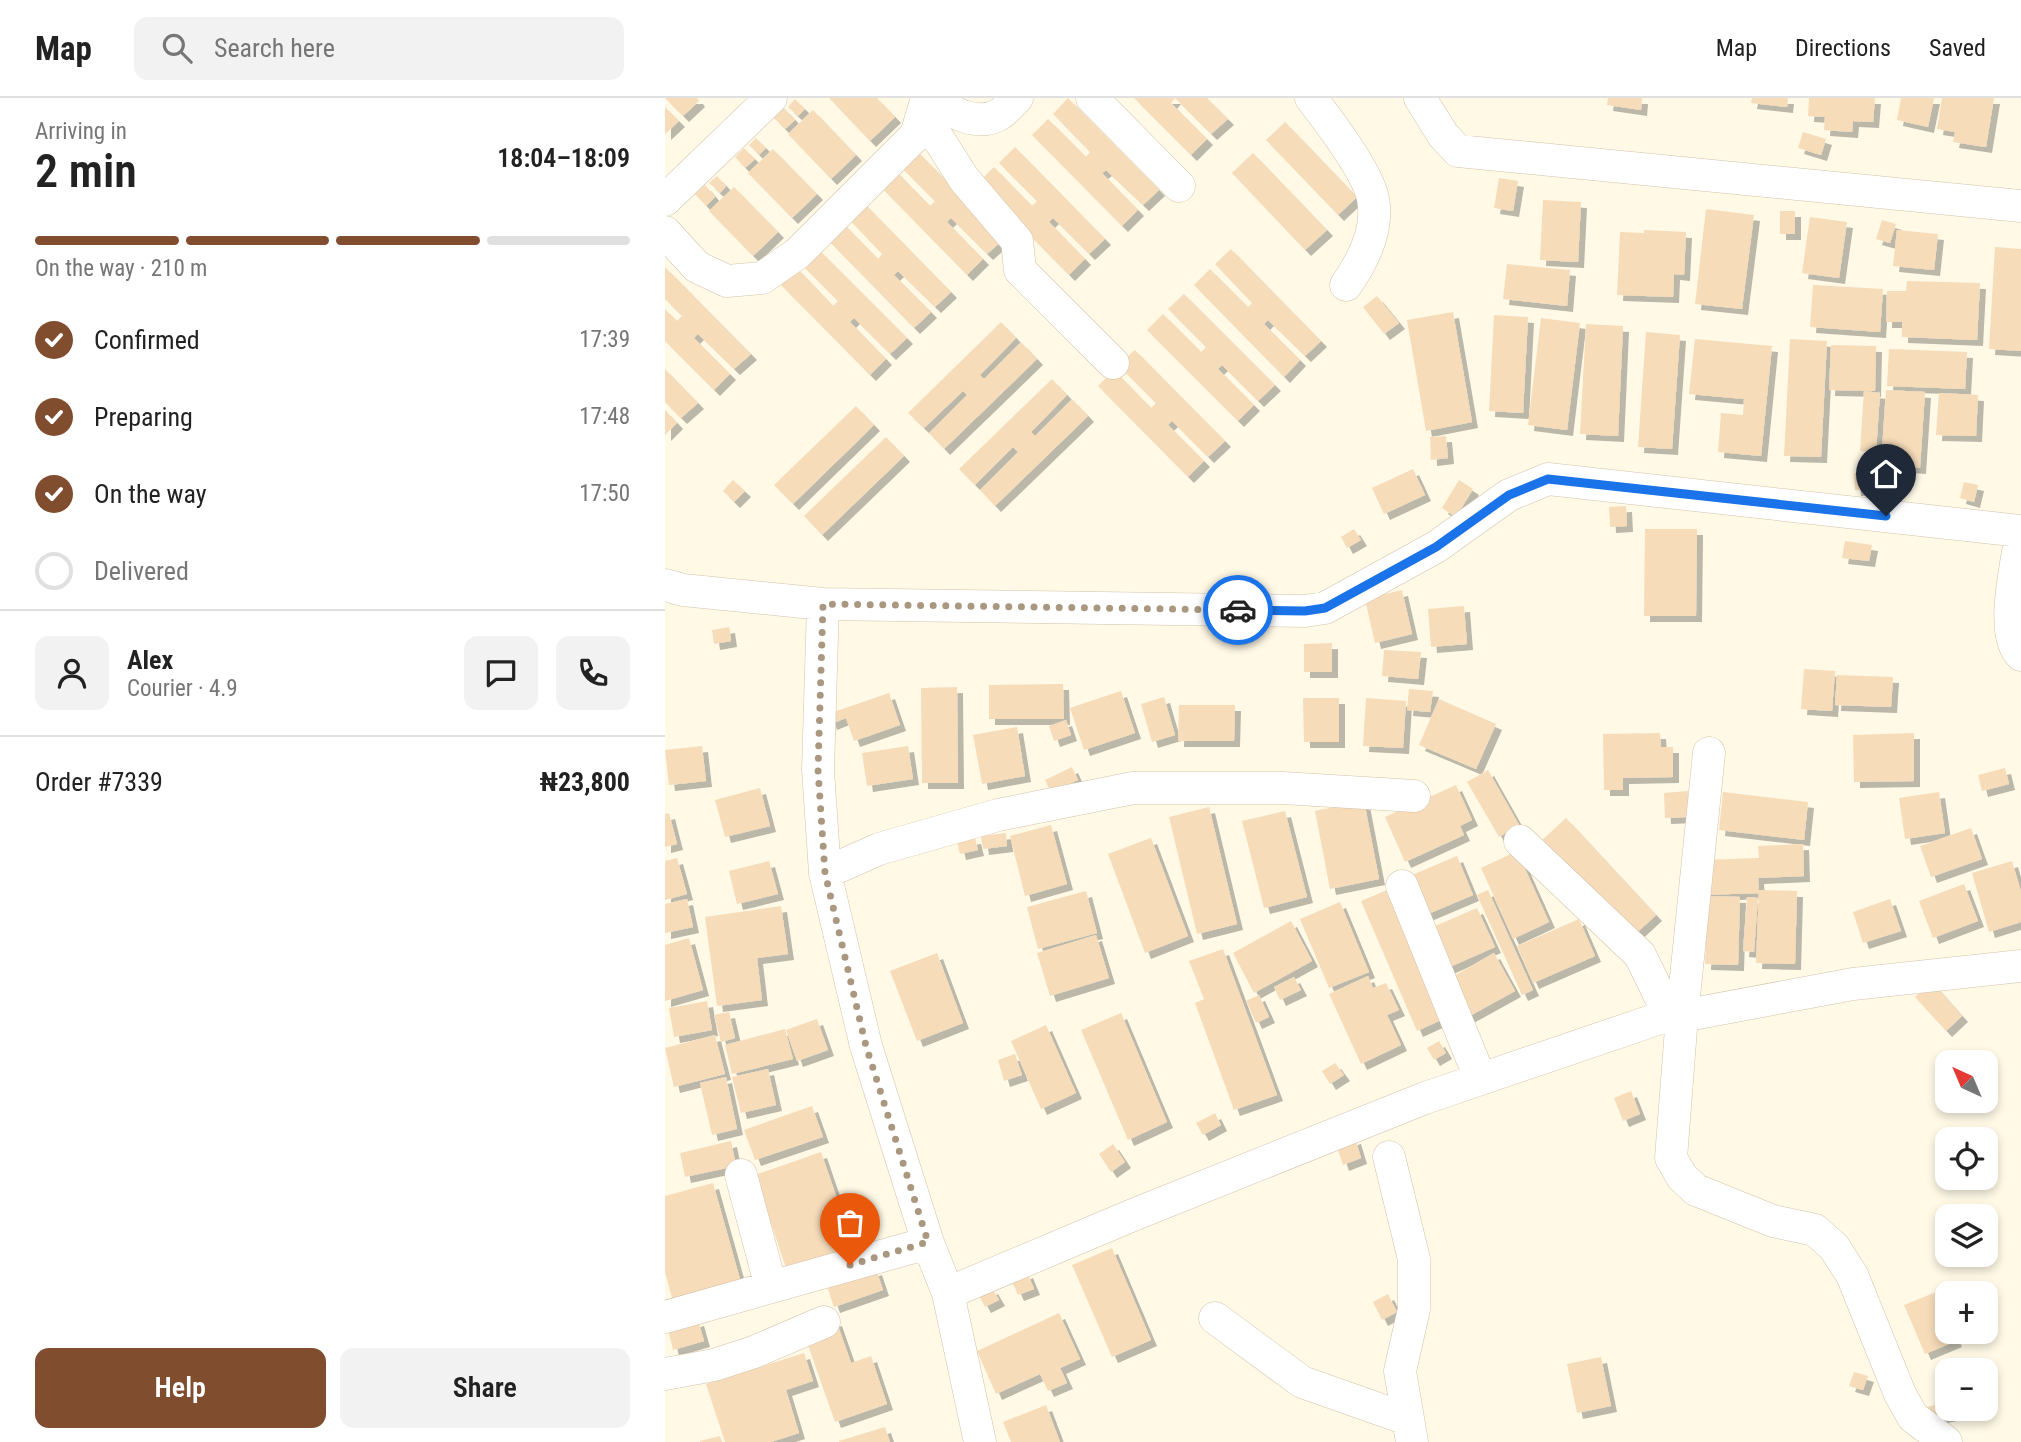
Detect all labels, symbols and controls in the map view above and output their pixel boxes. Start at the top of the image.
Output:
search box [134,17,624,80]
text: Map [35,29,92,68]
icon: search [158,29,196,67]
text: Search here [214,33,335,63]
text: Map [1716,34,1757,62]
text: Directions [1795,34,1891,62]
text: Saved [1929,34,1986,62]
text: Arriving in [35,118,127,145]
text: 18:04–18:09 [497,143,630,173]
text: 2 min [35,144,137,198]
text: On the way · 210 m [35,255,207,282]
icon: check [35,321,73,359]
text: Confirmed [94,325,200,355]
text: 17:39 [579,326,630,353]
icon: check [35,398,73,436]
text: Preparing [94,402,193,432]
text: 17:48 [579,403,630,430]
pin [1856,444,1916,516]
icon: home [1867,455,1905,493]
icon: check [35,475,73,513]
text: On the way [94,479,207,509]
text: 17:50 [579,480,630,507]
text: Delivered [94,556,189,586]
courier [1203,575,1273,645]
icon: car [1219,591,1257,629]
button: person [35,636,109,710]
button: chat [464,636,538,710]
button: phone [556,636,630,710]
text: Alex [127,645,173,675]
text: Courier · 4.9 [127,675,238,702]
text: Order #7339 [35,767,163,797]
text: ₦23,800 [539,767,630,797]
north arrow [1935,1050,1999,1113]
map controls [1935,1050,1998,1421]
button: locate [1935,1127,1998,1190]
pin [820,1193,880,1265]
icon: bag [831,1204,869,1242]
button: layers [1935,1204,1998,1267]
button: + [1935,1281,1998,1344]
button: Help [35,1348,326,1428]
button: Share [340,1348,630,1428]
button: − [1935,1358,1998,1421]

